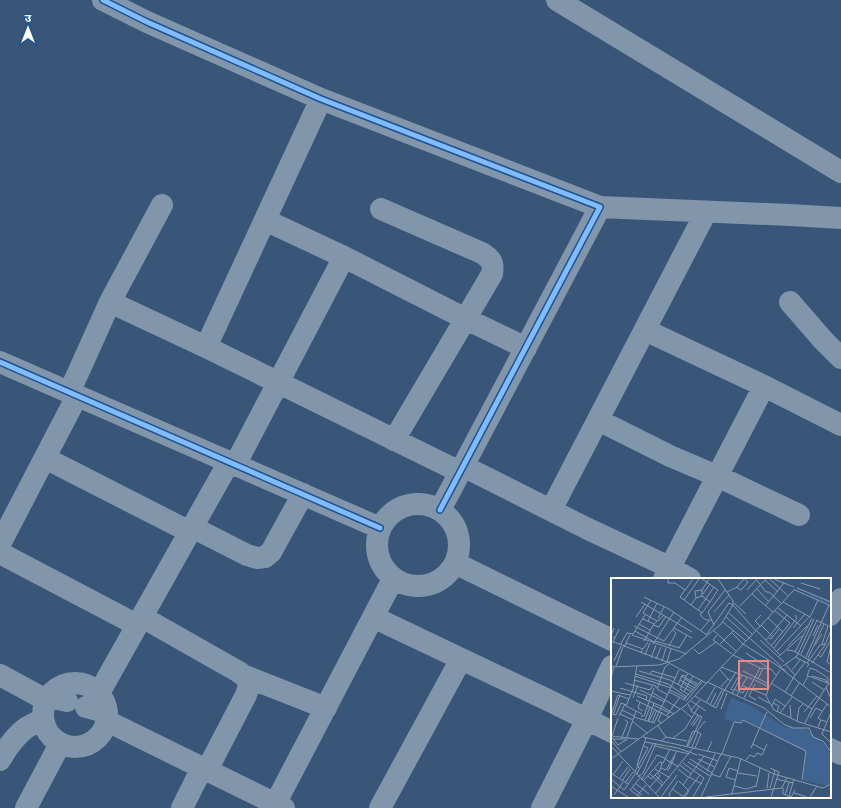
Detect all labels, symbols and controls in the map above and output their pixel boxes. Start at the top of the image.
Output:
north arrow [8,8,48,48]
text: उ [25,11,32,25]
inset map [611,578,831,798]

